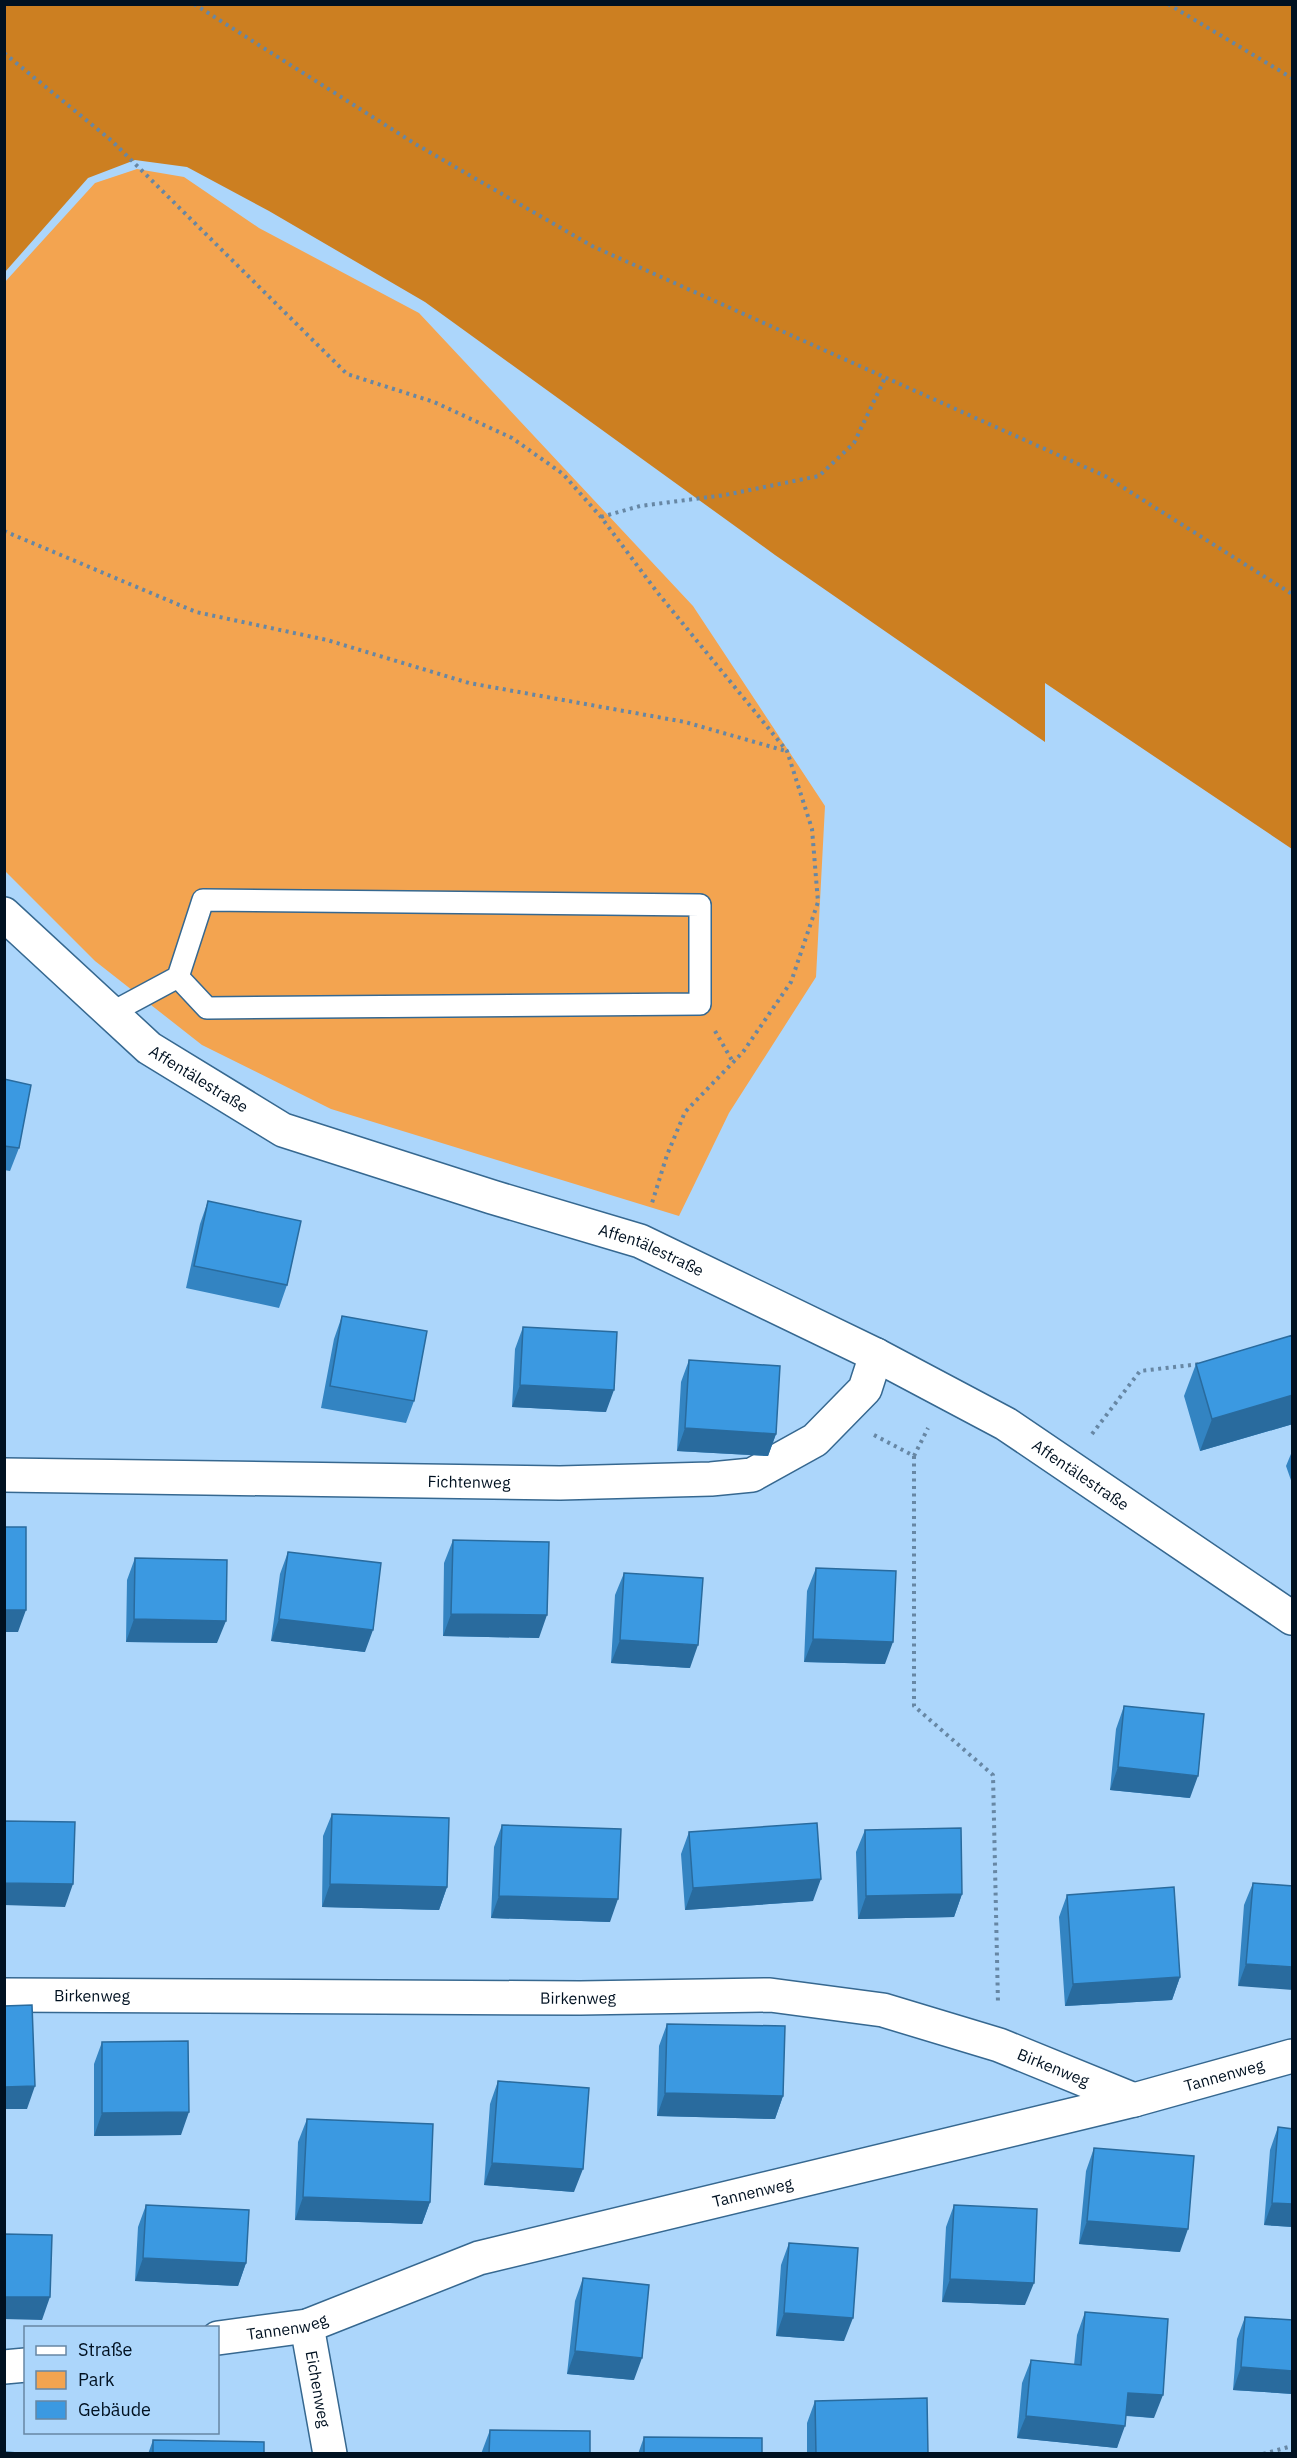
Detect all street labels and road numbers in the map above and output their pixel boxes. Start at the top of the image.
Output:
street label: Affentälestraße [146,1041,252,1117]
street label: Affentälestraße [596,1219,707,1280]
street label: Affentälestraße [1029,1435,1133,1515]
street label: Fichtenweg [427,1471,511,1492]
street label: Birkenweg [54,1985,130,2006]
street label: Birkenweg [540,1987,617,2008]
street label: Birkenweg [1015,2044,1093,2091]
street label: Tannenweg [1182,2054,1267,2096]
street label: Tannenweg [710,2173,795,2211]
street label: Tannenweg [245,2309,331,2344]
street label: Eichenweg [302,2349,335,2430]

